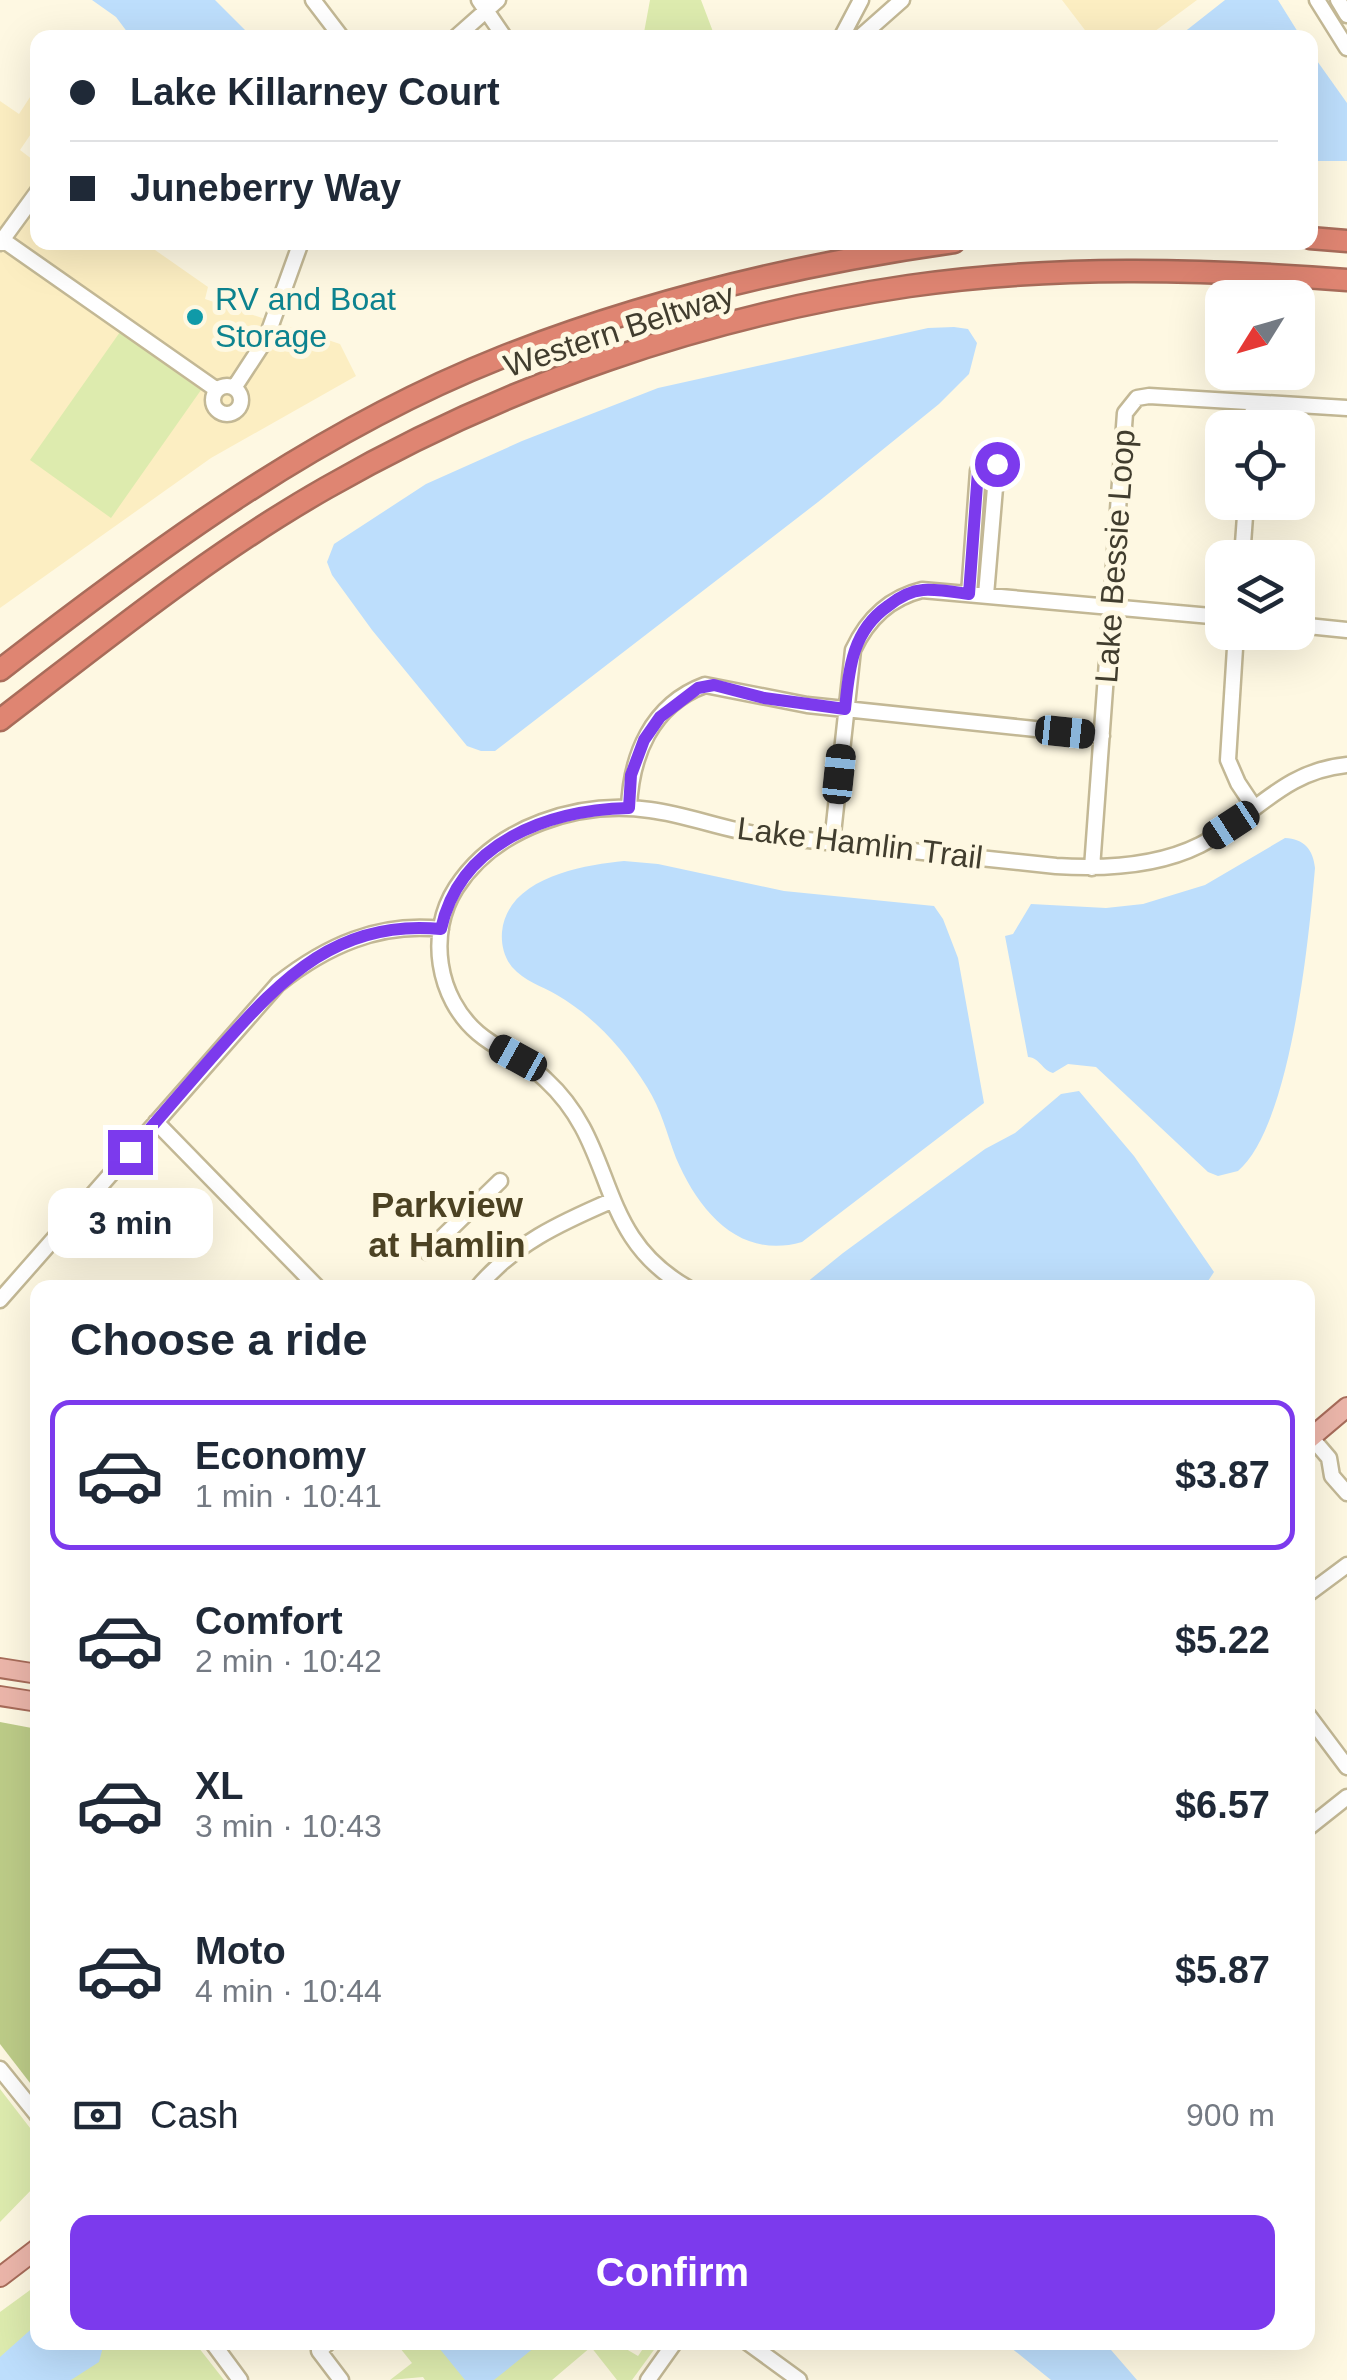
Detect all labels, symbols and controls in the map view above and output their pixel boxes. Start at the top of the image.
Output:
text: Lake Killarney Court [130,71,500,113]
text: Juneberry Way [130,167,401,209]
street label: Western Beltway [500,276,738,384]
north arrow [1205,280,1315,390]
map controls [1205,280,1315,650]
place label: RV and Boat Storage [215,281,396,354]
marker: RV and Boat Storage [184,306,206,328]
button: locate [1205,410,1315,520]
street label: Lake Bessie Loop [1088,428,1142,684]
route start [975,442,1020,487]
button: layers [1205,540,1315,650]
car [1034,714,1096,750]
car [821,743,857,805]
car [1198,796,1264,854]
street label: Lake Hamlin Trail [735,810,985,876]
car [484,1030,552,1086]
route end [108,1130,153,1175]
district label: Parkview at Hamlin [368,1185,526,1264]
callout: 3 min [48,1187,212,1257]
text: 3 min [89,1205,172,1241]
text: Choose a ride [70,1314,368,1365]
icon: car [75,1430,165,1520]
text: Economy [195,1435,366,1477]
text: $3.87 [1175,1454,1270,1496]
text: 1 min · 10:41 [195,1478,382,1514]
icon: car [75,1595,165,1685]
text: Comfort [195,1600,343,1642]
text: $5.22 [1175,1619,1270,1661]
text: 2 min · 10:42 [195,1643,382,1679]
icon: car [75,1760,165,1850]
text: XL [195,1765,244,1807]
text: $6.57 [1175,1784,1270,1826]
text: 3 min · 10:43 [195,1808,382,1844]
icon: car [75,1925,165,2015]
text: Moto [195,1930,286,1972]
text: $5.87 [1175,1949,1270,1991]
text: 4 min · 10:44 [195,1973,382,2009]
icon: cash [70,2088,125,2143]
text: Cash [150,2094,239,2136]
text: 900 m [1186,2097,1275,2133]
button: Confirm [70,2215,1275,2330]

